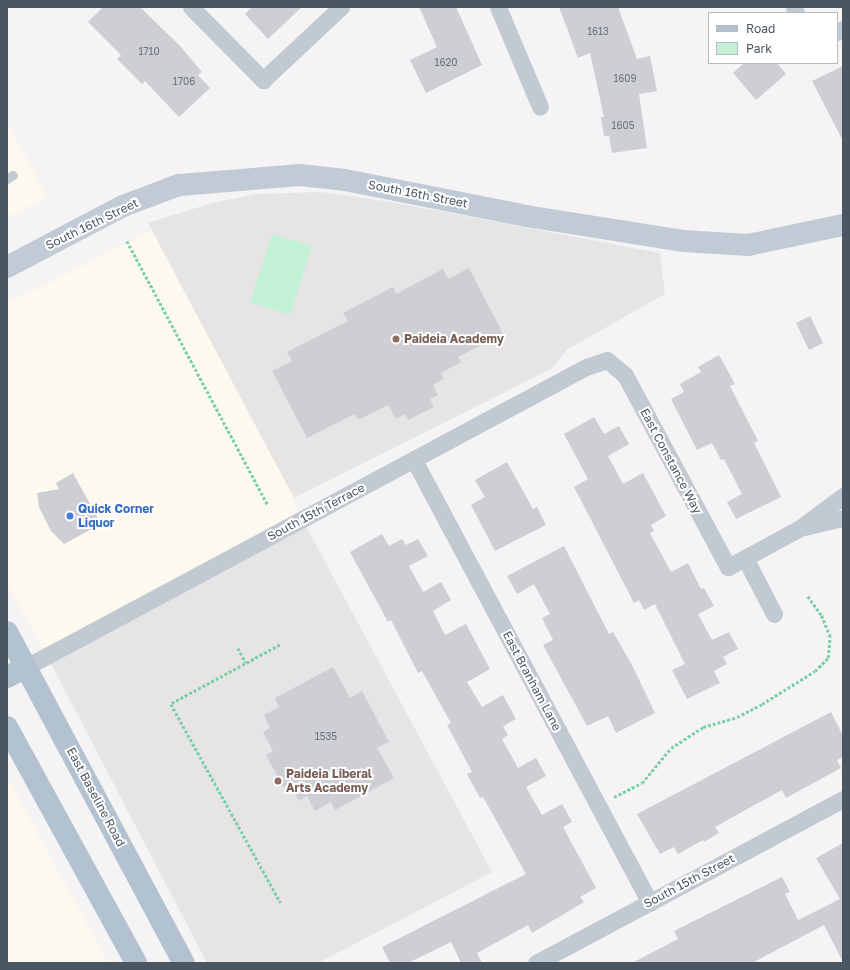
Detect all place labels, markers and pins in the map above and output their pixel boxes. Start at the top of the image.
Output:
place label: Paideia Academy [404,332,504,346]
marker: Paideia Academy [391,334,401,344]
place label: Quick Corner Liquor [78,502,154,530]
marker: Quick Corner Liquor [65,511,75,521]
place label: Paideia Liberal Arts Academy [286,767,372,795]
marker: Paideia Liberal Arts Academy [273,776,283,786]

